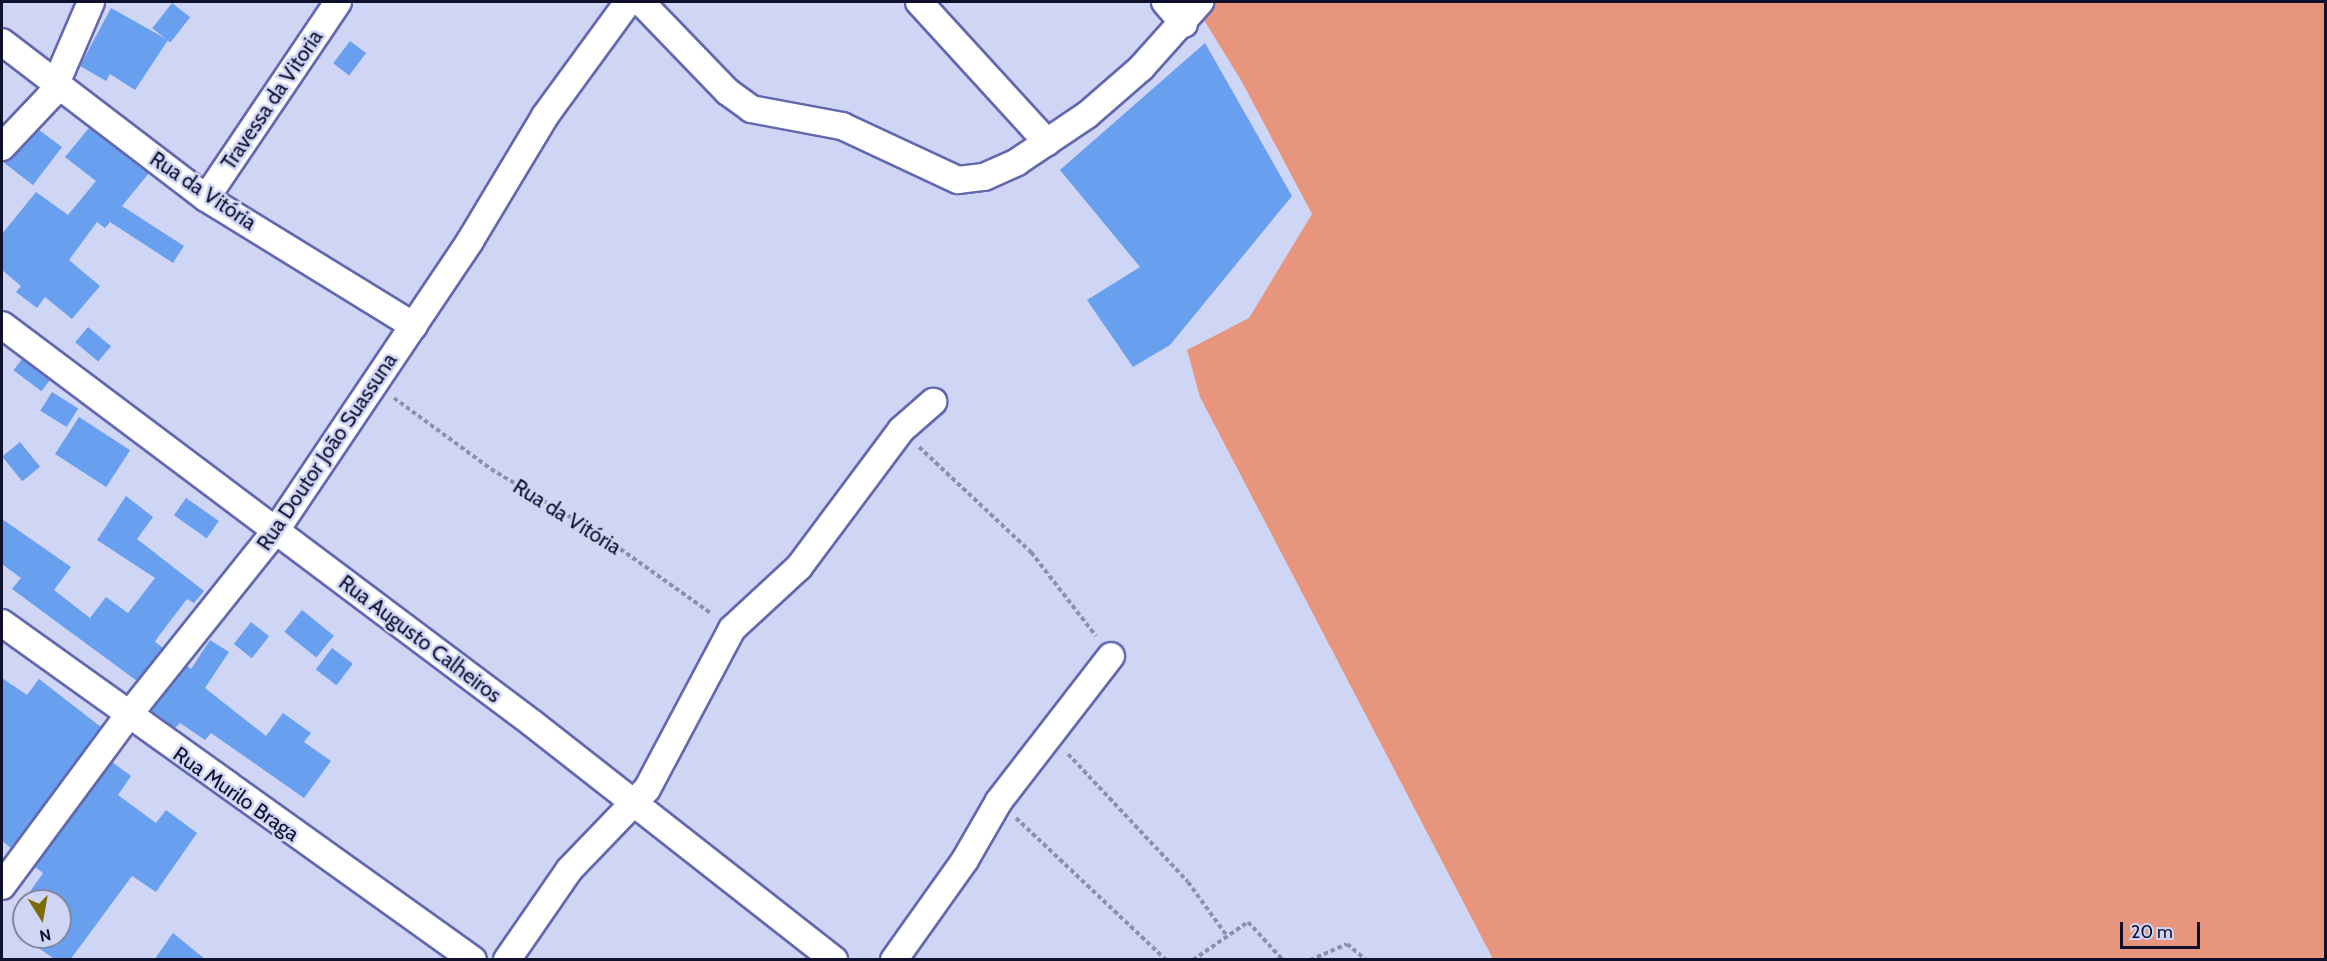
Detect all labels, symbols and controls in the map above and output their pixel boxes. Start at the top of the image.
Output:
street label: Travessa da Vitoria [216,25,328,175]
street label: Rua da Vitória [145,146,261,236]
street label: Rua Doutor João Suassuna [252,349,402,555]
street label: Rua da Vitória [508,474,626,560]
street label: Rua Augusto Calheiros [334,570,506,708]
street label: Rua Murilo Braga [168,741,304,847]
north arrow [12,889,72,949]
scale bar [2123,910,2202,948]
text: 20 m [2131,921,2173,943]
text: N [38,925,53,946]

